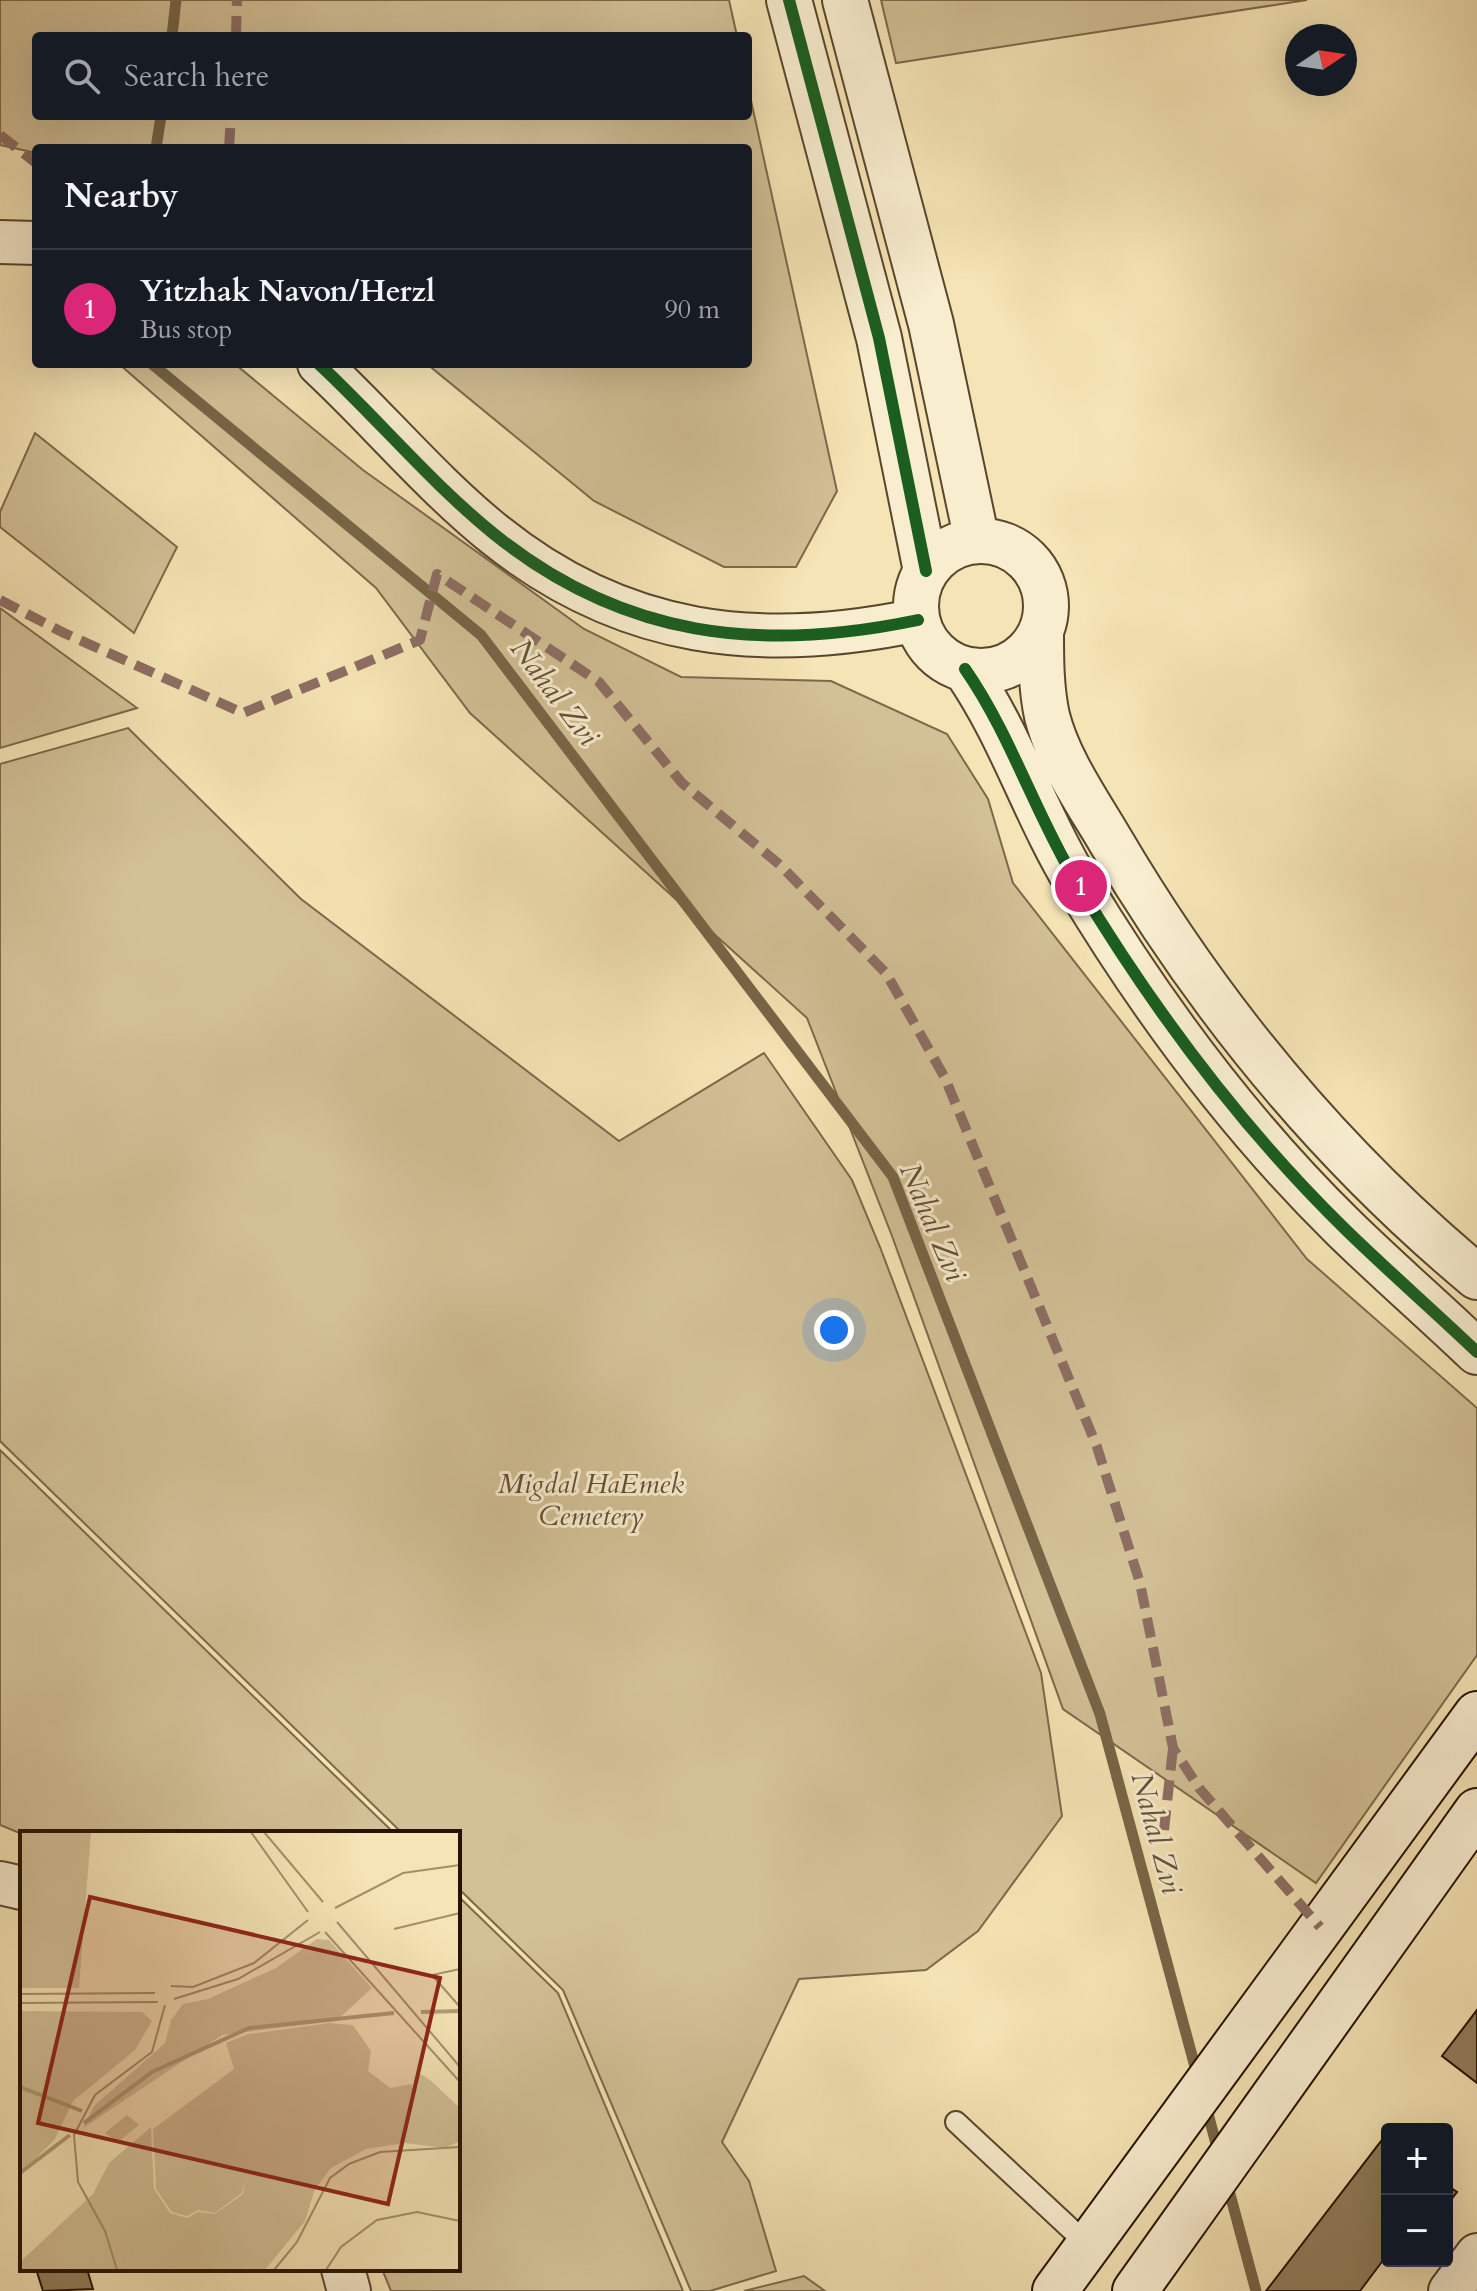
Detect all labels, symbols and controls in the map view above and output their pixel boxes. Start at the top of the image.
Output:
north arrow [1285,24,1357,96]
search box [32,32,752,120]
icon: search [60,54,104,98]
text: Search here [124,56,269,97]
text: Nearby [64,173,179,219]
text: Yitzhak Navon/Herzl [140,271,435,312]
text: 1 [83,292,97,327]
text: 90 m [664,292,720,327]
text: Bus stop [140,312,232,347]
water label: Nahal Zvi [501,630,609,755]
pin: 1 [1055,856,1107,916]
water label: Nahal Zvi [889,1157,976,1288]
your location [814,1310,854,1350]
park label: Migdal HaEmek Cemetery [498,1465,684,1535]
water label: Nahal Zvi [1121,1768,1193,1899]
inset map [20,1831,460,2271]
map controls [1381,2123,1453,2267]
button: + [1381,2123,1453,2195]
button: − [1381,2195,1453,2267]

